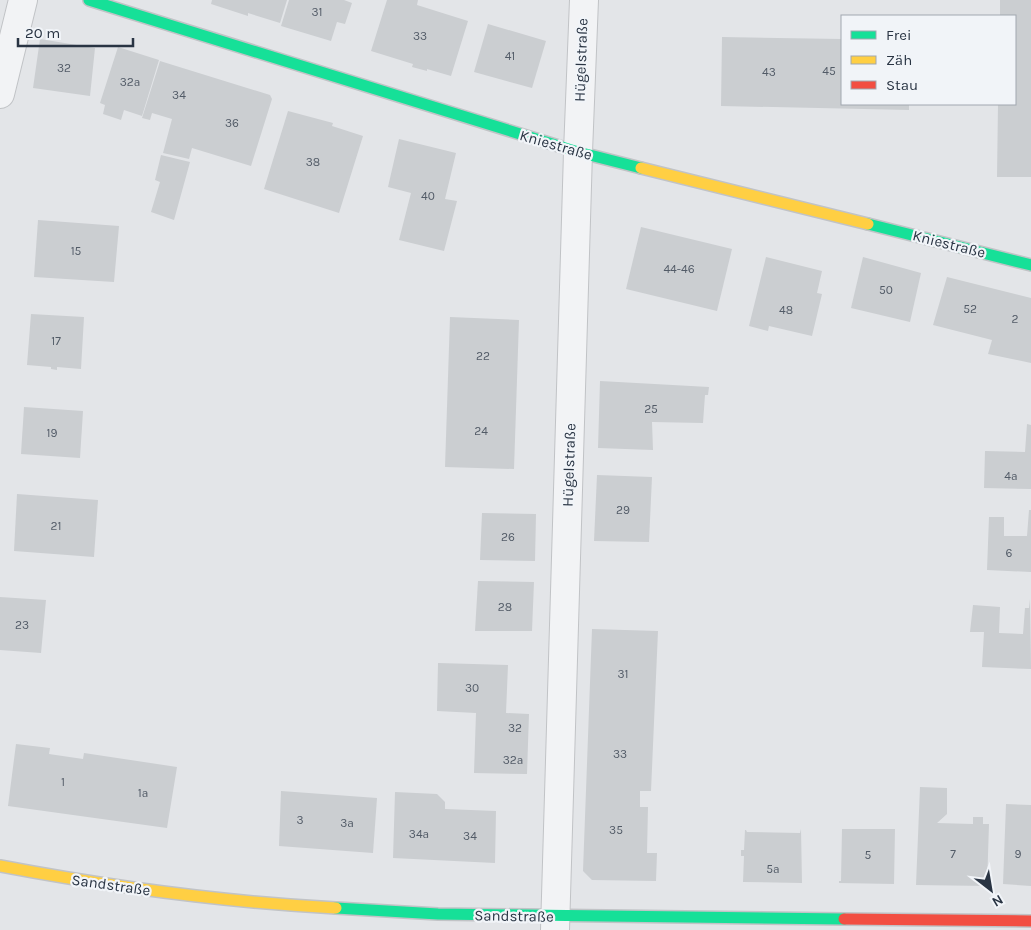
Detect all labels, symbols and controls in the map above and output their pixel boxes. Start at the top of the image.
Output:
house number: 31 [311,5,323,19]
scale bar [18,15,132,47]
legend [841,15,1016,105]
street label: Hügelstraße [571,18,591,102]
text: 20 m [25,24,60,42]
text: Frei [886,26,911,44]
house number: 33 [413,29,427,43]
house number: 41 [505,49,515,63]
text: Zäh [886,51,912,69]
house number: 32 [57,61,71,75]
house number: 45 [822,64,836,78]
house number: 43 [762,65,776,79]
house number: 32a [120,75,140,89]
text: Stau [886,76,918,94]
house number: 34 [172,88,186,102]
house number: 36 [225,116,239,130]
street label: Kniestraße [518,126,594,164]
house number: 38 [306,155,320,169]
house number: 40 [421,189,435,203]
street label: Kniestraße [911,226,987,262]
house number: 15 [71,244,82,258]
house number: 44-46 [663,262,695,276]
house number: 50 [879,283,893,297]
house number: 52 [963,302,977,316]
house number: 48 [779,303,793,317]
house number: 2 [1012,312,1019,326]
house number: 17 [51,334,61,348]
house number: 22 [476,349,490,363]
house number: 25 [644,402,658,416]
street label: Hügelstraße [559,423,579,507]
house number: 24 [474,424,488,438]
house number: 19 [47,426,57,440]
house number: 4a [1004,469,1018,483]
house number: 29 [616,503,630,517]
house number: 21 [51,519,61,533]
house number: 26 [501,530,515,544]
house number: 6 [1006,546,1013,560]
house number: 28 [498,600,512,614]
house number: 23 [15,618,29,632]
house number: 31 [617,667,629,681]
house number: 30 [465,681,479,695]
house number: 32 [508,721,522,735]
house number: 33 [613,747,627,761]
house number: 32a [503,753,523,767]
house number: 1 [61,775,65,789]
house number: 1a [138,786,148,800]
house number: 3 [296,813,304,827]
house number: 3a [340,816,354,830]
house number: 35 [609,823,623,837]
house number: 34a [409,827,429,841]
house number: 34 [463,829,477,843]
house number: 7 [950,847,956,861]
house number: 9 [1015,847,1022,861]
house number: 5 [865,848,872,862]
house number: 5a [766,862,780,876]
north arrow [966,865,1016,915]
street label: Sandstraße [70,871,152,899]
text: N [989,891,1006,911]
street label: Sandstraße [474,906,554,926]

